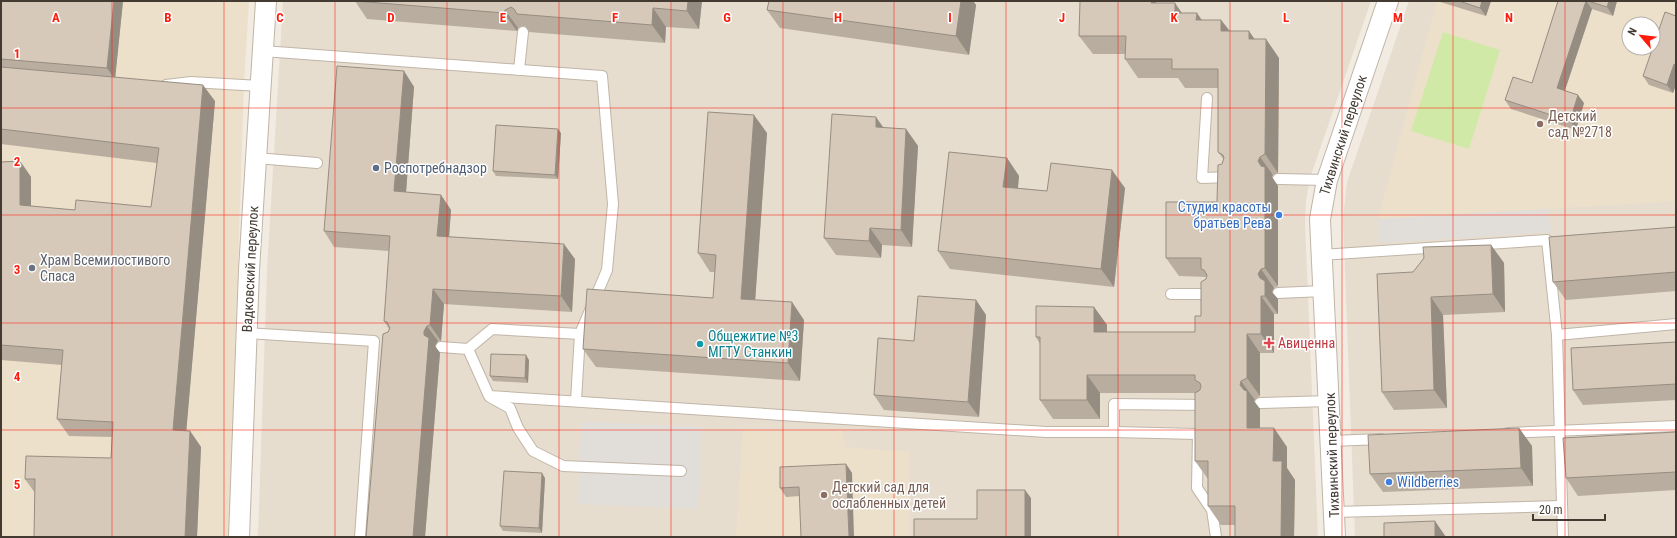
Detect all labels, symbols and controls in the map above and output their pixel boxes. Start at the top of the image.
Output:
text: A [52,10,60,25]
text: B [164,10,172,25]
text: C [276,10,284,25]
text: D [387,10,395,25]
text: E [500,10,507,25]
text: F [612,10,618,25]
text: G [723,10,731,25]
text: H [834,10,842,25]
text: I [948,10,952,25]
text: J [1059,10,1065,25]
text: K [1170,10,1178,25]
text: L [1283,10,1289,25]
text: M [1393,10,1403,25]
text: N [1505,10,1513,25]
north arrow [1621,16,1661,56]
text: N [1625,25,1640,38]
text: 1 [14,46,20,61]
street label: Тихвинский переулок [1316,73,1370,197]
place label: Детский сад №2718 [1548,108,1612,140]
marker: Детский сад №2718 [1535,119,1545,129]
text: 2 [14,154,21,169]
place label: Роспотребнадзор [384,160,487,176]
marker: Роспотребнадзор [371,163,381,173]
place label: Студия красоты братьев Рева [1178,199,1271,231]
street label: Вадковский переулок [239,205,261,333]
marker: Студия красоты братьев Рева [1274,210,1284,220]
place label: Храм Всемилостивого Спаса [40,252,170,284]
text: 3 [14,262,20,277]
marker: Храм Всемилостивого Спаса [27,263,37,273]
place label: Общежитие №3 МГТУ Станкин [708,328,798,360]
place label: Авиценна [1278,335,1335,351]
marker: Авиценна [1263,337,1275,349]
marker: Общежитие №3 МГТУ Станкин [695,339,705,349]
text: 4 [14,369,21,384]
street label: Тихвинский переулок [1322,392,1342,518]
place label: Wildberries [1397,474,1459,490]
text: 5 [14,477,21,492]
marker: Wildberries [1384,477,1394,487]
place label: Детский сад для ослабленных детей [832,479,946,511]
marker: Детский сад для ослабленных детей [819,490,829,500]
scale bar [1533,496,1605,522]
text: 20 m [1539,503,1563,517]

